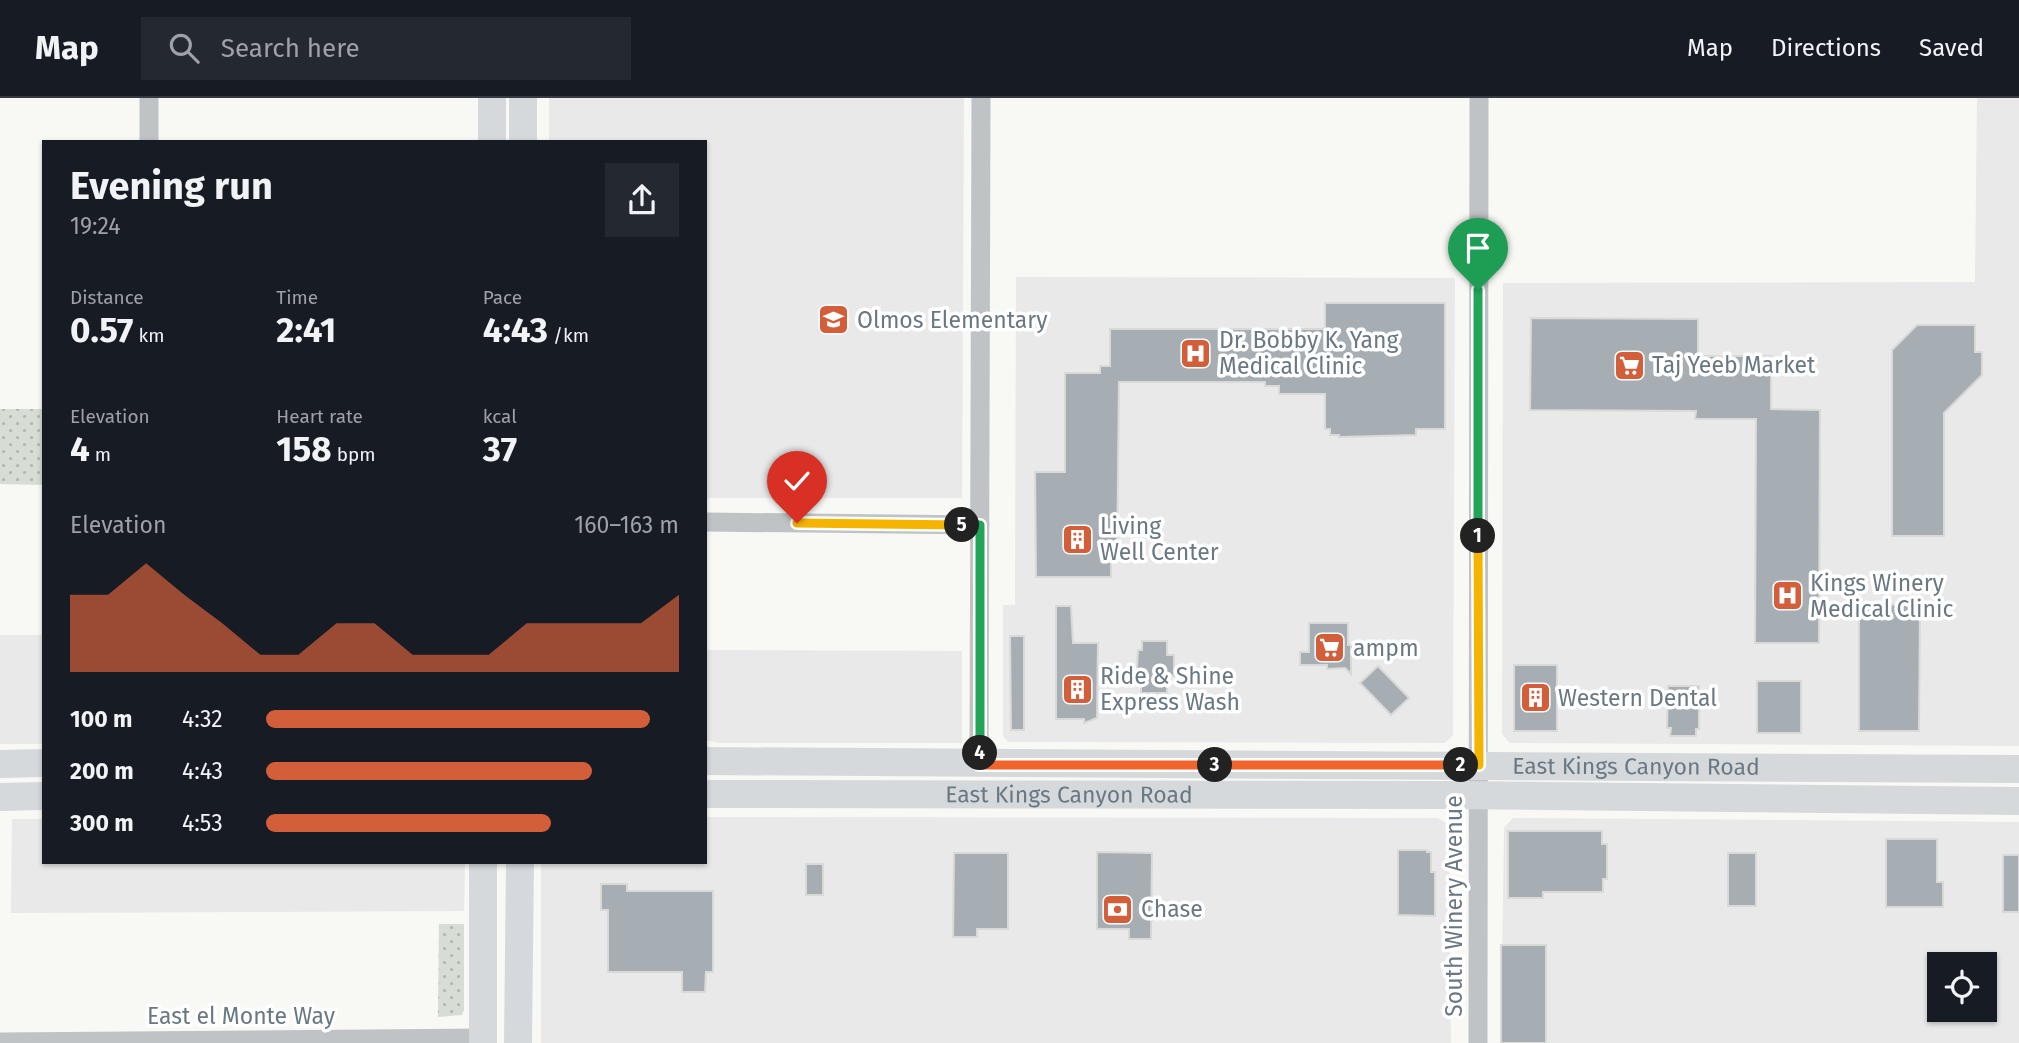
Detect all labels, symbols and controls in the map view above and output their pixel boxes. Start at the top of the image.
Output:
search box [141,17,631,80]
text: Map [35,28,99,68]
icon: search [165,29,203,67]
text: Search here [221,33,360,64]
text: Map [1687,34,1733,62]
text: Directions [1771,34,1881,62]
text: Saved [1919,34,1984,62]
text: Evening run [70,163,273,209]
button: share [605,163,679,237]
text: 19:24 [70,212,121,240]
pin [1448,218,1508,290]
icon: arrive [1459,229,1497,267]
text: Distance [70,286,144,309]
text: Time [276,286,318,309]
text: Pace [483,286,522,309]
school or university icon: Olmos Elementary [817,303,851,337]
place label: Olmos Elementary [857,306,1048,334]
text: 0.57 [70,309,133,351]
text: 2:41 [276,309,336,351]
text: 4:43 [483,309,548,351]
text: km [133,324,164,347]
text: /km [548,324,589,347]
place label: Dr. Bobby K. Yang Medical Clinic [1219,326,1399,380]
hospital icon: Dr. Bobby K. Yang Medical Clinic [1179,336,1213,370]
supermarket icon: Taj Yeeb Market [1612,348,1646,382]
place label: Taj Yeeb Market [1652,351,1816,379]
text: Elevation [70,405,150,428]
text: Heart rate [276,405,363,428]
text: kcal [483,405,517,428]
text: 4 [70,428,90,470]
text: 158 [276,428,332,470]
text: 37 [483,428,517,470]
text: m [90,443,111,466]
text: bpm [332,443,376,466]
pin [767,451,827,523]
icon: check [778,462,816,500]
pin: 5 [944,508,979,542]
text: Elevation [70,511,166,539]
text: 160–163 m [574,511,679,539]
place label: Living Well Center [1100,512,1219,566]
text: 5 [956,513,967,536]
pin: 1 [1460,518,1496,554]
building icon: Living Well Center [1060,522,1094,556]
text: 1 [1473,524,1482,547]
place label: Kings Winery Medical Clinic [1810,569,1953,623]
hospital icon: Kings Winery Medical Clinic [1770,579,1804,613]
supermarket icon: ampm [1313,631,1347,665]
place label: ampm [1353,634,1419,662]
place label: Ride & Shine Express Wash [1100,662,1240,716]
building icon: Ride & Shine Express Wash [1060,672,1094,706]
building icon: Western Dental [1518,681,1552,715]
place label: Western Dental [1558,684,1717,712]
text: 100 m [70,705,132,733]
text: 4:32 [182,705,223,733]
pin: 4 [962,736,998,770]
text: 4 [974,741,985,764]
pin: 3 [1198,748,1232,782]
pin: 2 [1444,748,1478,782]
street label: East Kings Canyon Road [1512,752,1760,781]
text: 3 [1210,753,1219,776]
text: 2 [1456,753,1465,776]
text: 200 m [70,757,134,785]
text: 4:43 [182,757,223,785]
street label: East Kings Canyon Road [945,780,1193,809]
street label: South Winery Avenue [1440,795,1468,1017]
text: 300 m [70,809,134,837]
text: 4:53 [182,809,223,837]
bank icon: Chase [1101,892,1135,926]
place label: Chase [1141,895,1203,923]
map controls [1927,952,1997,1022]
button: locate [1927,952,1997,1022]
street label: East el Monte Way [147,1002,336,1030]

